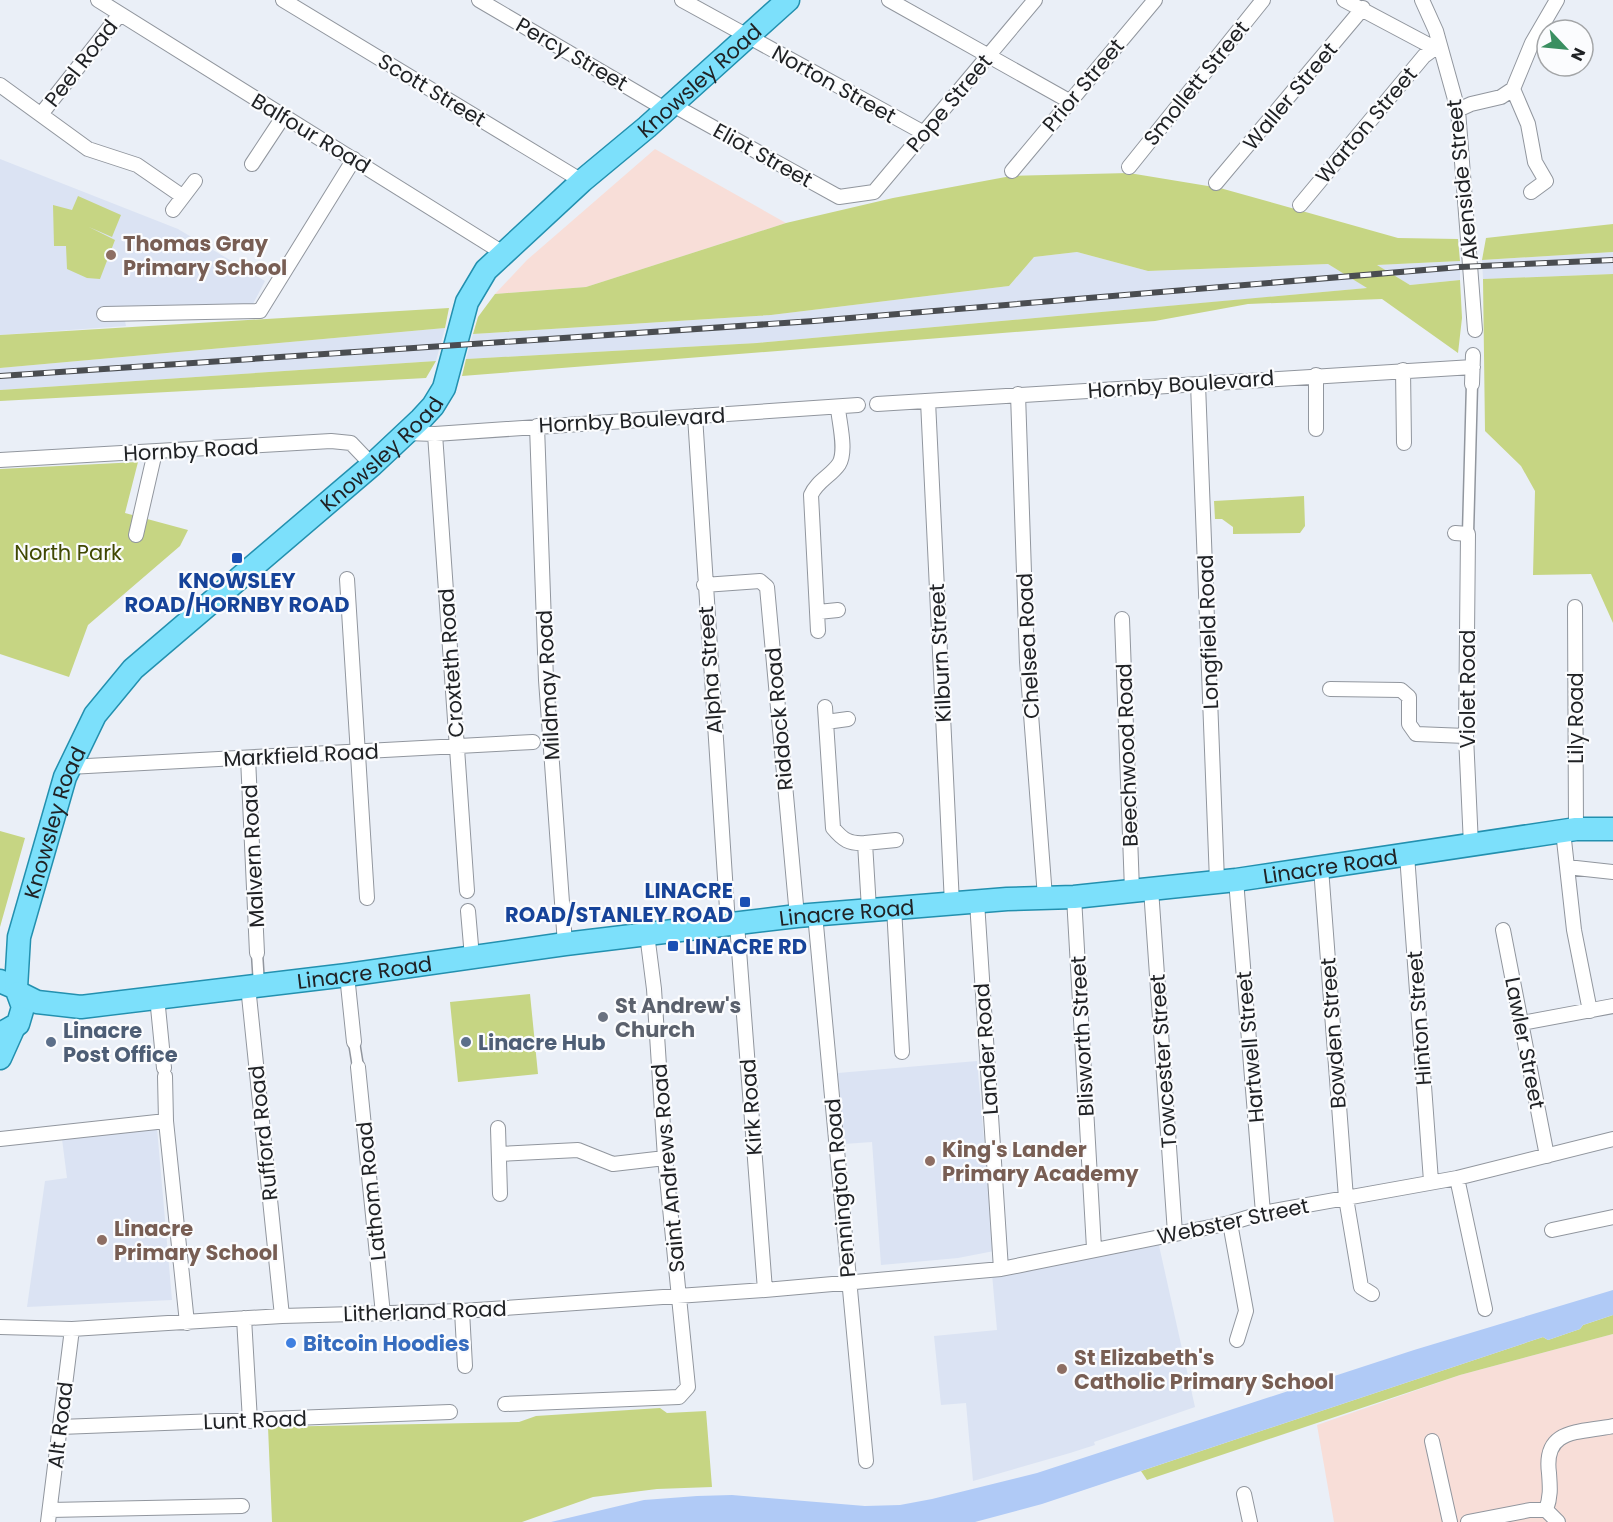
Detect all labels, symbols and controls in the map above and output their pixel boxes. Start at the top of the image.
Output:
street label: Percy Street [511,10,633,98]
street label: Peel Road [38,13,124,113]
street label: Smollett Street [1137,14,1255,152]
street label: Knowsley Road [631,17,767,144]
north arrow [1535,18,1595,78]
street label: Prior Street [1035,32,1131,138]
street label: Waller Street [1236,36,1344,156]
street label: Norton Street [767,38,901,130]
text: N [1565,44,1591,65]
street label: Scott Street [373,46,491,134]
street label: Pope Street [899,48,999,158]
street label: Warton Street [1309,60,1423,190]
street label: Balfour Road [246,86,376,180]
street label: Akenside Street [1439,98,1485,262]
street label: Eliot Street [708,116,818,194]
place label: Thomas Gray Primary School [123,229,287,282]
marker: Thomas Gray Primary School [104,248,118,262]
street label: Hornby Boulevard [1087,363,1275,405]
street label: Knowsley Road [314,391,450,518]
street label: Hornby Boulevard [538,401,726,439]
street label: Hornby Road [123,432,259,468]
park label: North Park [14,538,122,567]
marker: KNOWSLEY ROAD/HORNBY ROAD [230,551,244,565]
street label: Longfield Road [1191,554,1225,710]
place label: KNOWSLEY ROAD/HORNBY ROAD [124,566,350,619]
street label: Chelsea Road [1010,572,1046,720]
street label: Kilburn Street [922,583,958,723]
street label: Croxteth Road [431,587,471,739]
street label: Alpha Street [691,605,729,735]
street label: Mildmay Road [530,609,566,761]
street label: Violet Road [1453,630,1482,748]
street label: Riddock Road [758,646,800,792]
street label: Beechwood Road [1109,663,1145,847]
street label: Lily Road [1561,672,1590,764]
street label: Markfield Road [223,736,379,774]
street label: Knowsley Road [16,741,92,902]
street label: Malvern Road [235,783,271,929]
street label: Linacre Road [1261,841,1399,890]
place label: LINACRE ROAD/STANLEY ROAD [505,876,733,929]
street label: Linacre Road [777,892,915,933]
marker: LINACRE ROAD/STANLEY ROAD [738,895,752,909]
place label: LINACRE RD [685,932,807,961]
marker: LINACRE RD [666,939,680,953]
street label: Linacre Road [295,949,434,995]
street label: Hinton Street [1400,950,1438,1086]
street label: Blisworth Street [1063,955,1101,1117]
street label: Bowden Street [1313,957,1353,1109]
street label: Hartwell Street [1229,970,1271,1124]
street label: Towcester Street [1142,973,1184,1149]
street label: Lawler Street [1498,975,1552,1111]
street label: Lander Road [967,982,1005,1116]
place label: St Andrew's Church [615,991,741,1044]
marker: St Andrew's Church [596,1010,610,1024]
place label: Linacre Post Office [63,1016,178,1069]
place label: Linacre Hub [478,1028,605,1057]
marker: Linacre Post Office [44,1035,58,1049]
marker: Linacre Hub [459,1035,473,1049]
street label: Kirk Road [733,1058,769,1156]
street label: Saint Andrews Road [644,1062,692,1274]
street label: Rufford Road [241,1064,285,1202]
street label: Pennington Road [818,1097,862,1279]
street label: Lathom Road [349,1120,393,1262]
place label: King's Lander Primary Academy [942,1135,1139,1188]
marker: King's Lander Primary Academy [923,1154,937,1168]
street label: Webster Street [1155,1191,1311,1251]
place label: Linacre Primary School [114,1214,278,1267]
marker: Linacre Primary School [95,1233,109,1247]
street label: Litherland Road [343,1294,507,1328]
place label: Bitcoin Hoodies [303,1329,470,1358]
marker: Bitcoin Hoodies [284,1336,298,1350]
place label: St Elizabeth's Catholic Primary School [1074,1343,1334,1396]
marker: St Elizabeth's Catholic Primary School [1055,1362,1069,1376]
street label: Alt Road [40,1380,80,1470]
street label: Lunt Road [203,1404,307,1436]

